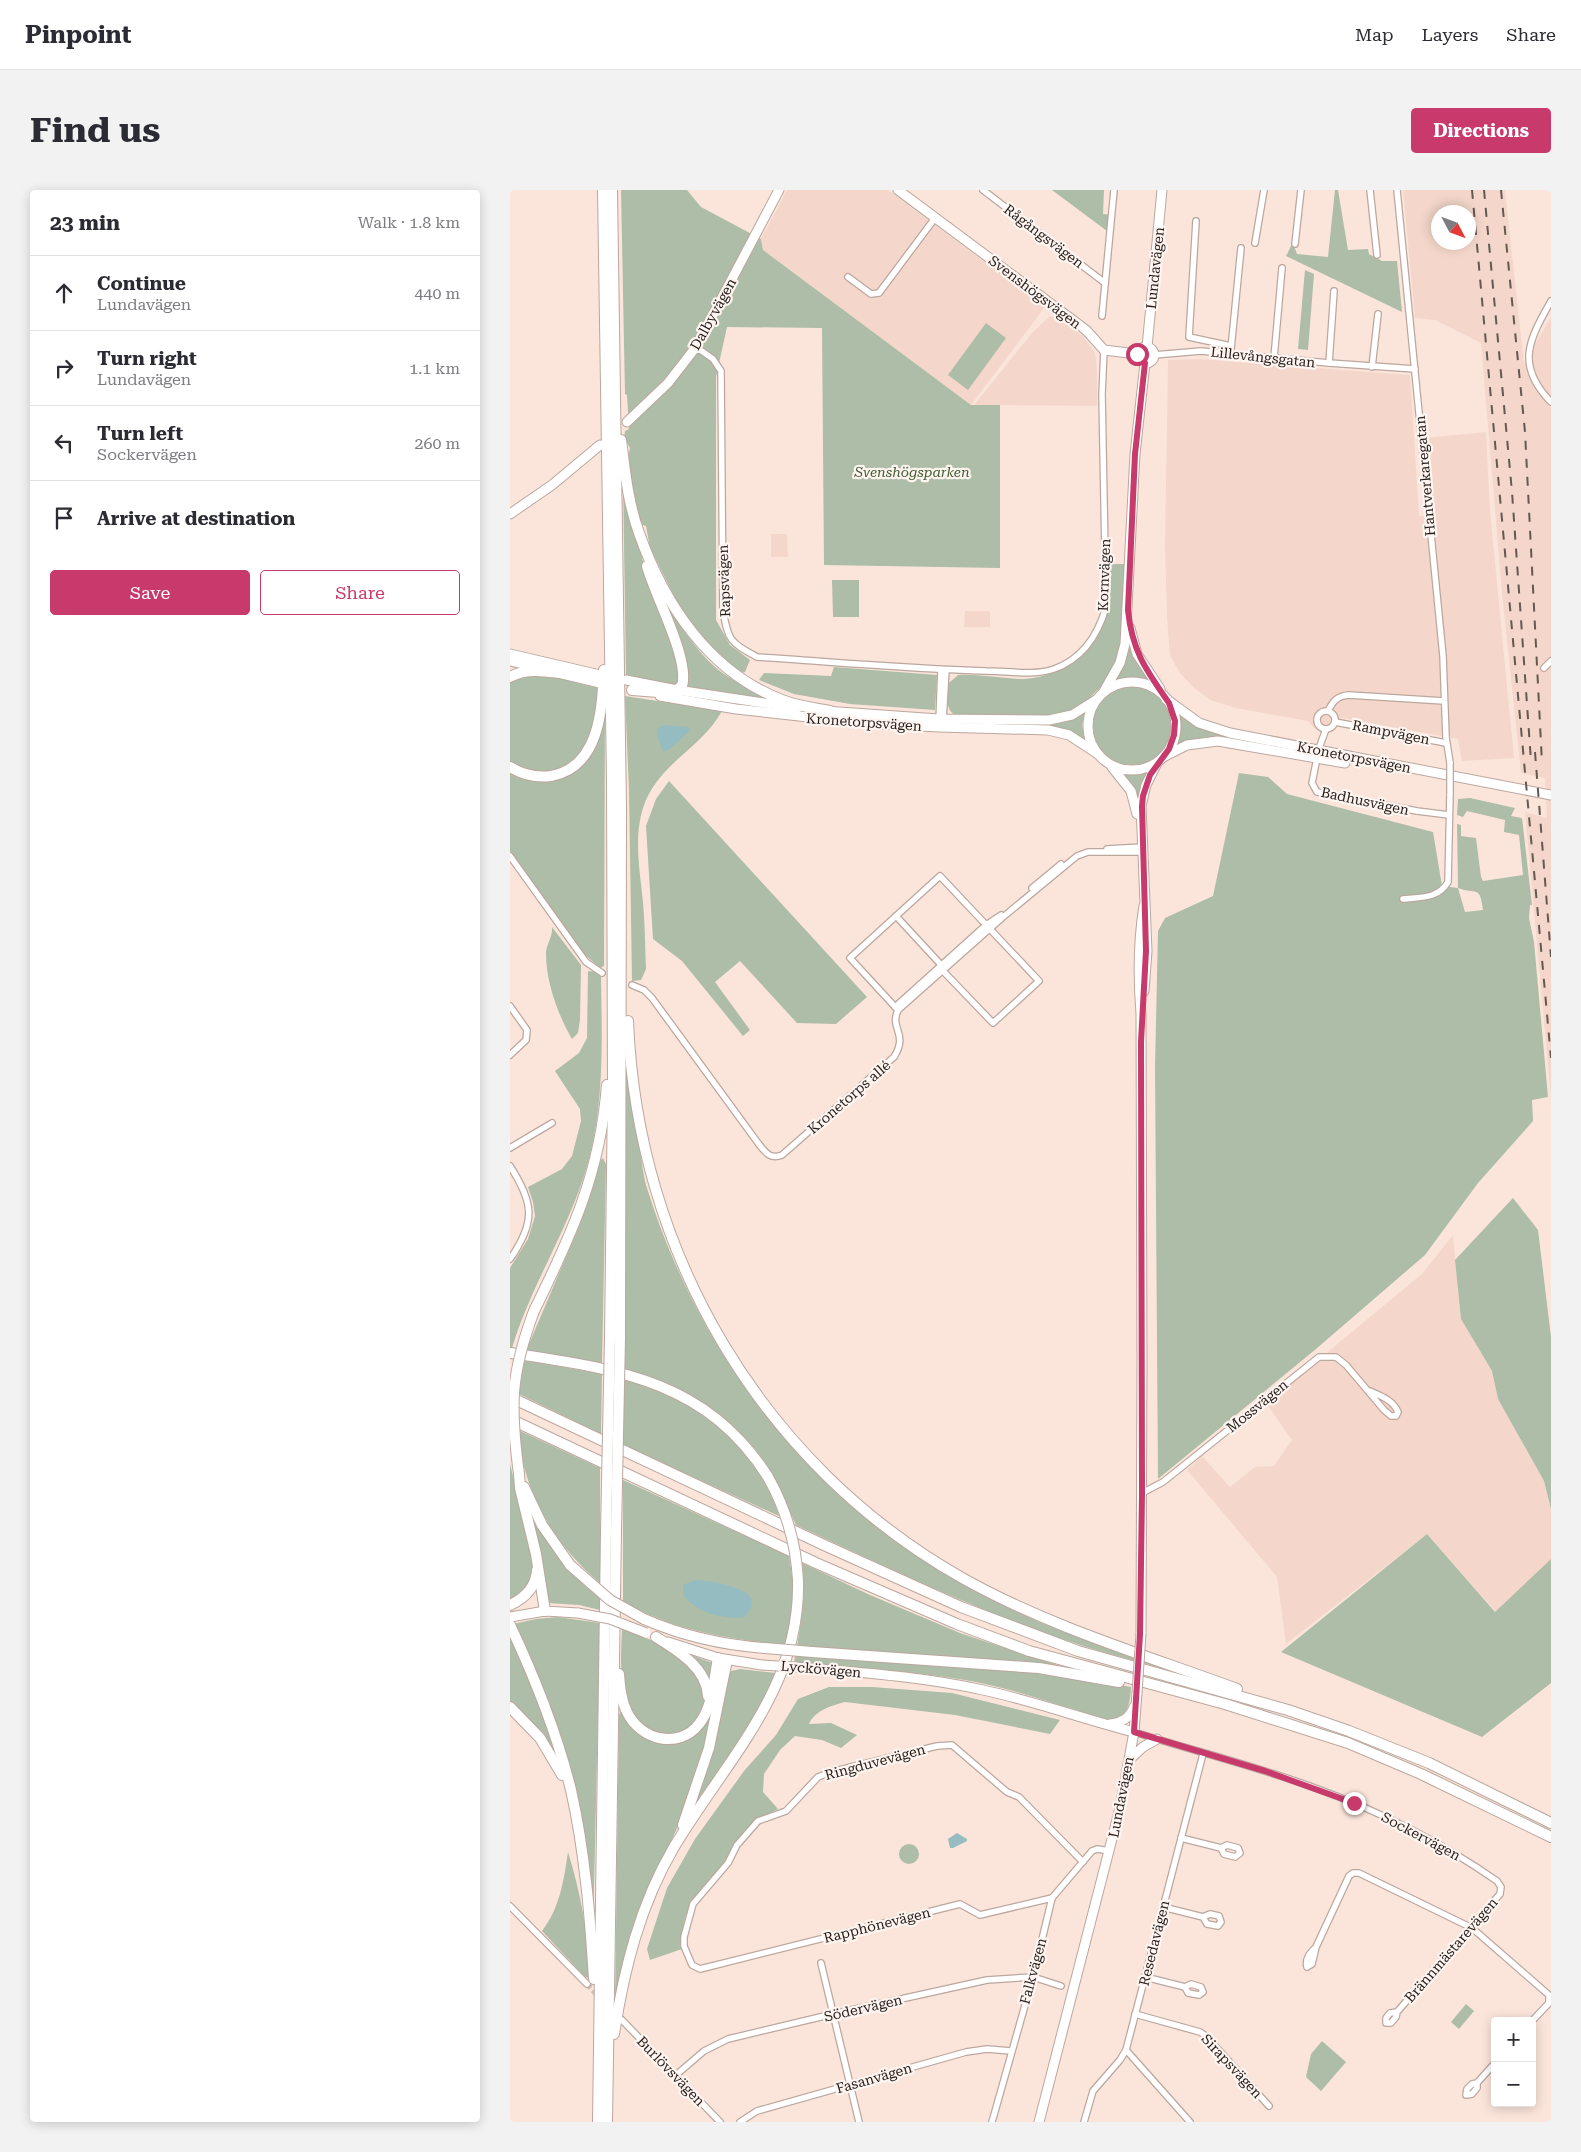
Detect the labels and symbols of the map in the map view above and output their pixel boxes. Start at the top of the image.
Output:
street label: Rågångsvägen [1001,201,1087,271]
north arrow [1431,205,1476,250]
street label: Lundavägen [1143,226,1167,310]
street label: Svenshögsvägen [986,252,1084,332]
street label: Dalbyvägen [687,275,739,353]
route start [1126,343,1149,366]
street label: Lillevångsgatan [1210,344,1316,370]
street label: Hantverkaregatan [1412,415,1438,537]
park label: Svenshögsparken [853,464,970,480]
street label: Kornvägen [1095,538,1113,612]
street label: Rapsvägen [715,544,733,618]
street label: Kronetorpsvägen [806,710,922,734]
street label: Rampvägen [1351,717,1431,747]
street label: Kronetorpsvägen [1296,738,1412,776]
street label: Badhusvägen [1320,784,1410,818]
street label: Kronetorps allé [805,1057,894,1137]
street label: Mossvägen [1223,1376,1291,1436]
street label: Lyckövägen [780,1658,862,1680]
street label: Ringduvevägen [823,1741,927,1783]
street label: Lundavägen [1105,1755,1137,1839]
route end [1343,1792,1366,1815]
street label: Sockervägen [1379,1808,1463,1864]
street label: Brännmästarevägen [1401,1894,1501,2006]
street label: Resedavägen [1136,1899,1172,1987]
street label: Rapphönevägen [822,1904,932,1946]
street label: Falkvägen [1016,1936,1050,2006]
street label: Södervägen [822,1991,904,2025]
street label: Sirapsvägen [1198,2031,1266,2101]
street label: Burlövsvägen [634,2033,708,2109]
street label: Fasanvägen [834,2060,914,2096]

